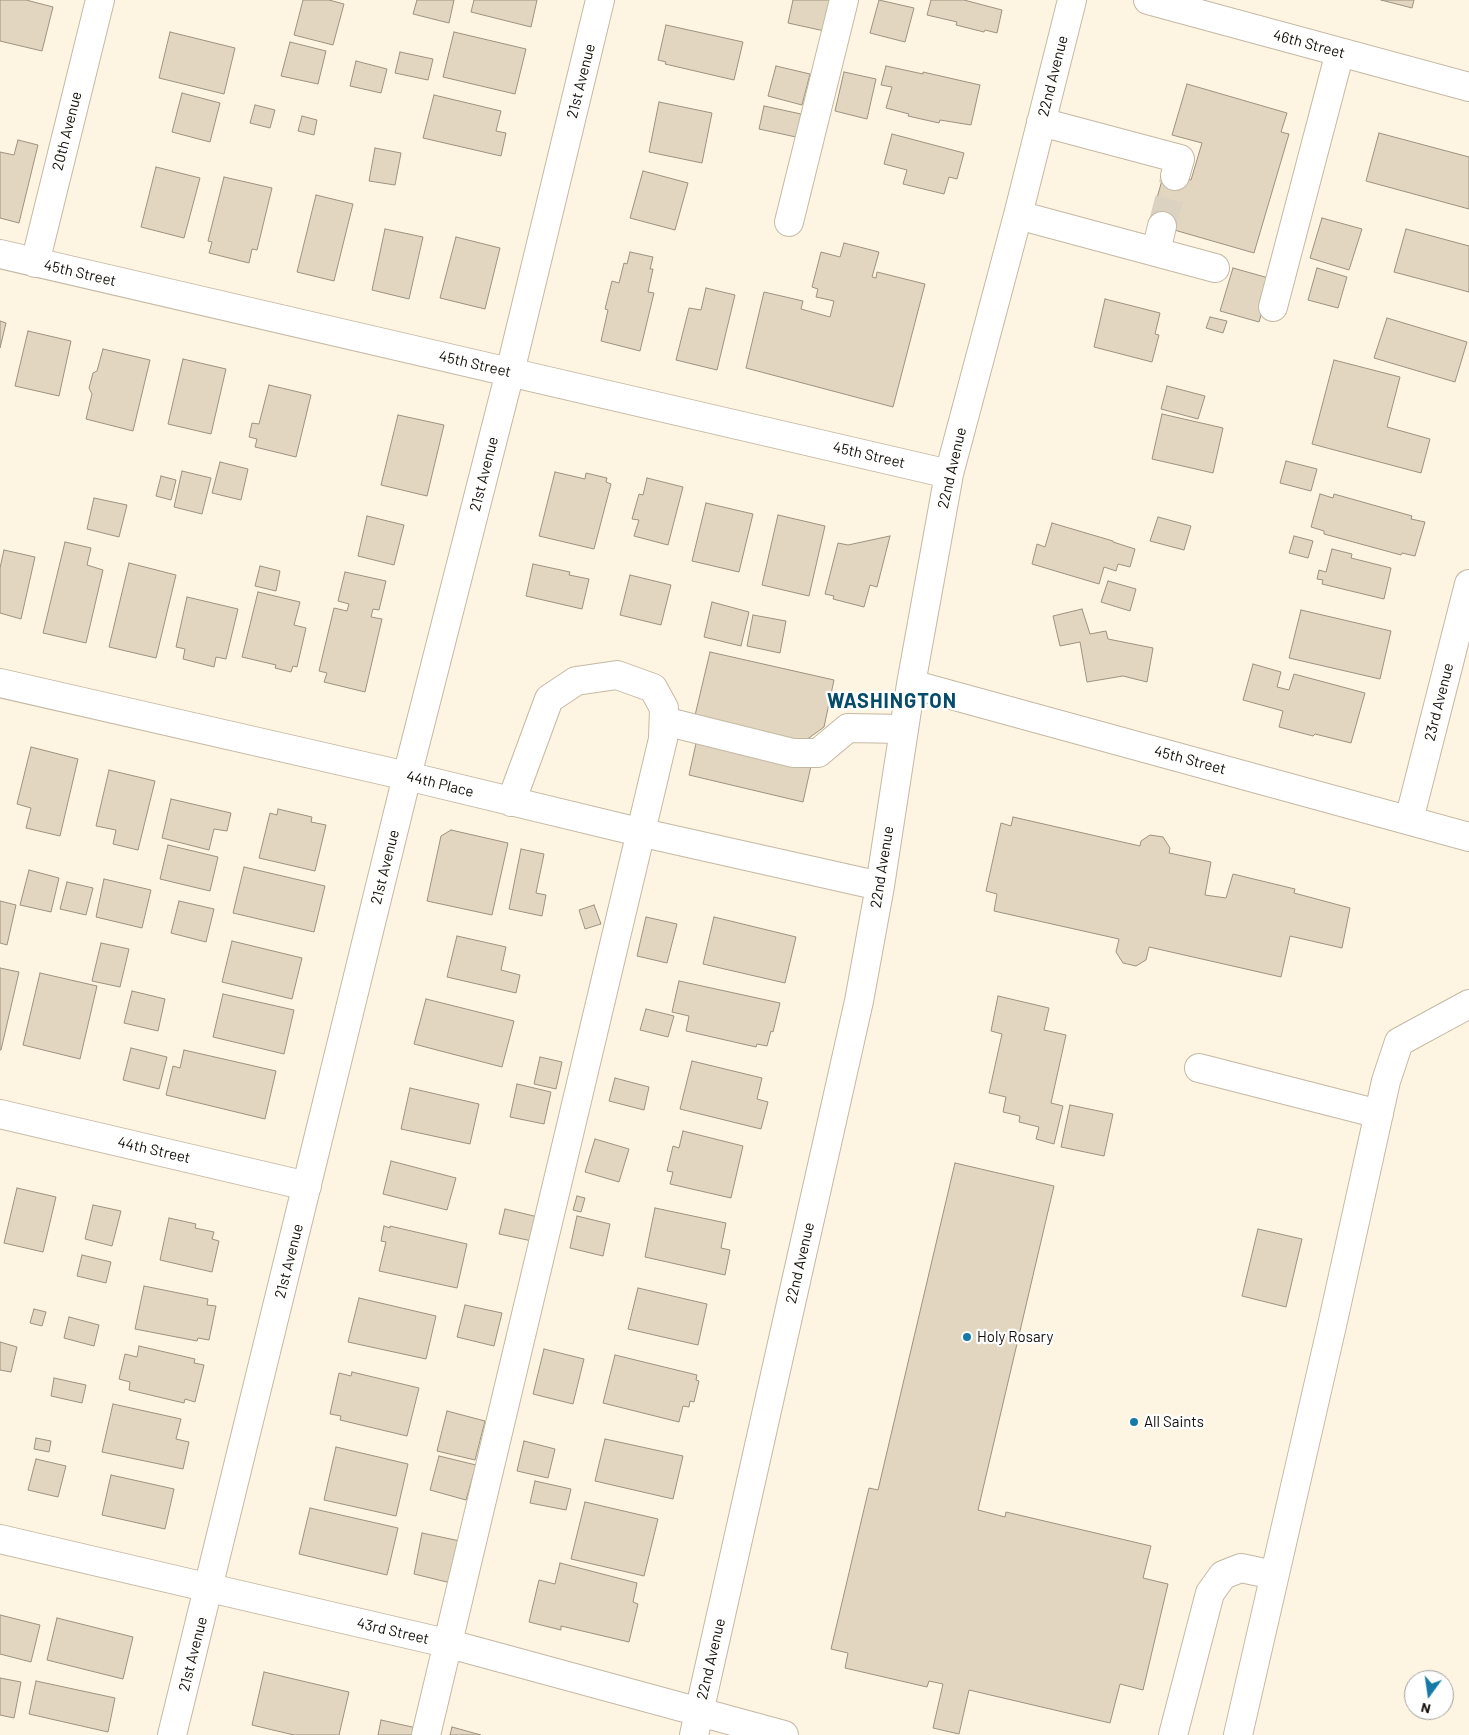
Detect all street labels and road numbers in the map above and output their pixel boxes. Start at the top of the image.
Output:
street label: 46th Street [1271,26,1347,62]
street label: 22nd Avenue [1034,34,1072,118]
street label: 21st Avenue [563,42,599,120]
street label: 20th Avenue [49,90,85,172]
street label: 45th Street [42,256,118,290]
street label: 45th Street [437,347,513,381]
street label: 22nd Avenue [934,426,970,510]
street label: 21st Avenue [466,435,502,513]
street label: 45th Street [831,438,907,472]
street label: 23rd Avenue [1421,661,1457,743]
street label: 45th Street [1152,742,1228,778]
street label: 44th Place [404,767,476,801]
street label: 22nd Avenue [867,825,897,909]
street label: 21st Avenue [367,828,403,906]
street label: 44th Street [116,1133,192,1167]
street label: 22nd Avenue [782,1221,818,1305]
street label: 21st Avenue [271,1222,307,1300]
street label: 43rd Street [355,1614,431,1648]
street label: 21st Avenue [175,1615,211,1693]
street label: 22nd Avenue [693,1617,729,1701]

